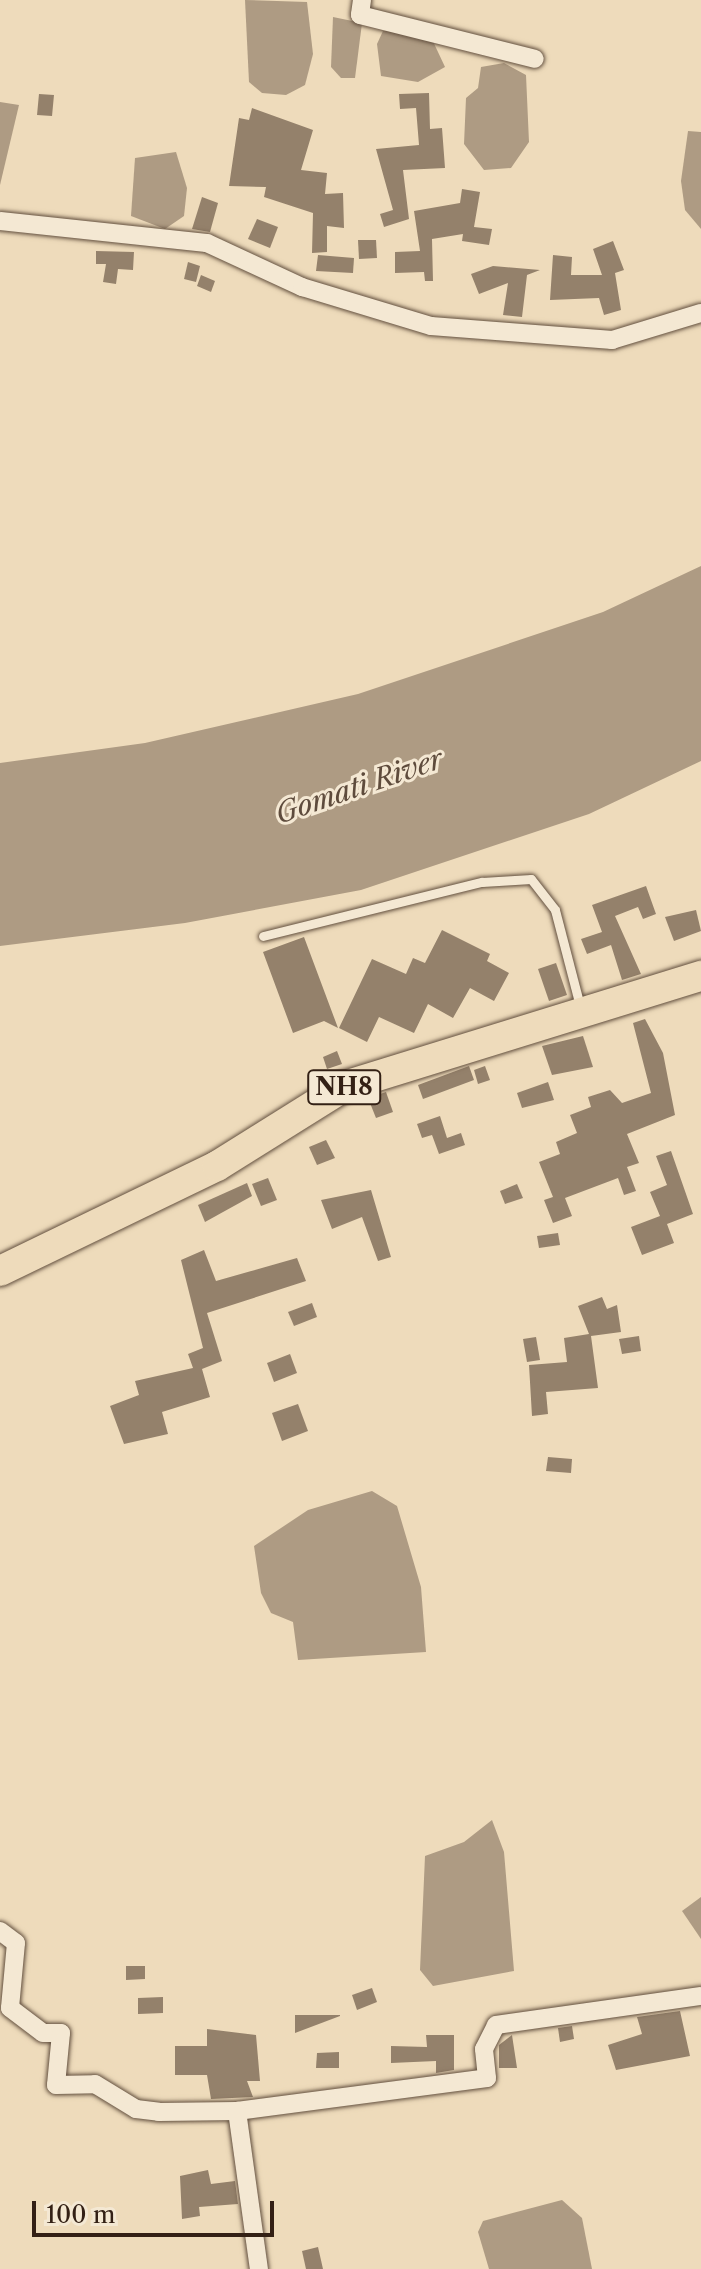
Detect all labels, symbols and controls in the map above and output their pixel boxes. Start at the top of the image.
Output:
water label: Gomati River [271,742,447,830]
road number: NH8 [306,1067,382,1107]
scale bar [36,2185,278,2235]
text: 100 m [46,2200,115,2229]

